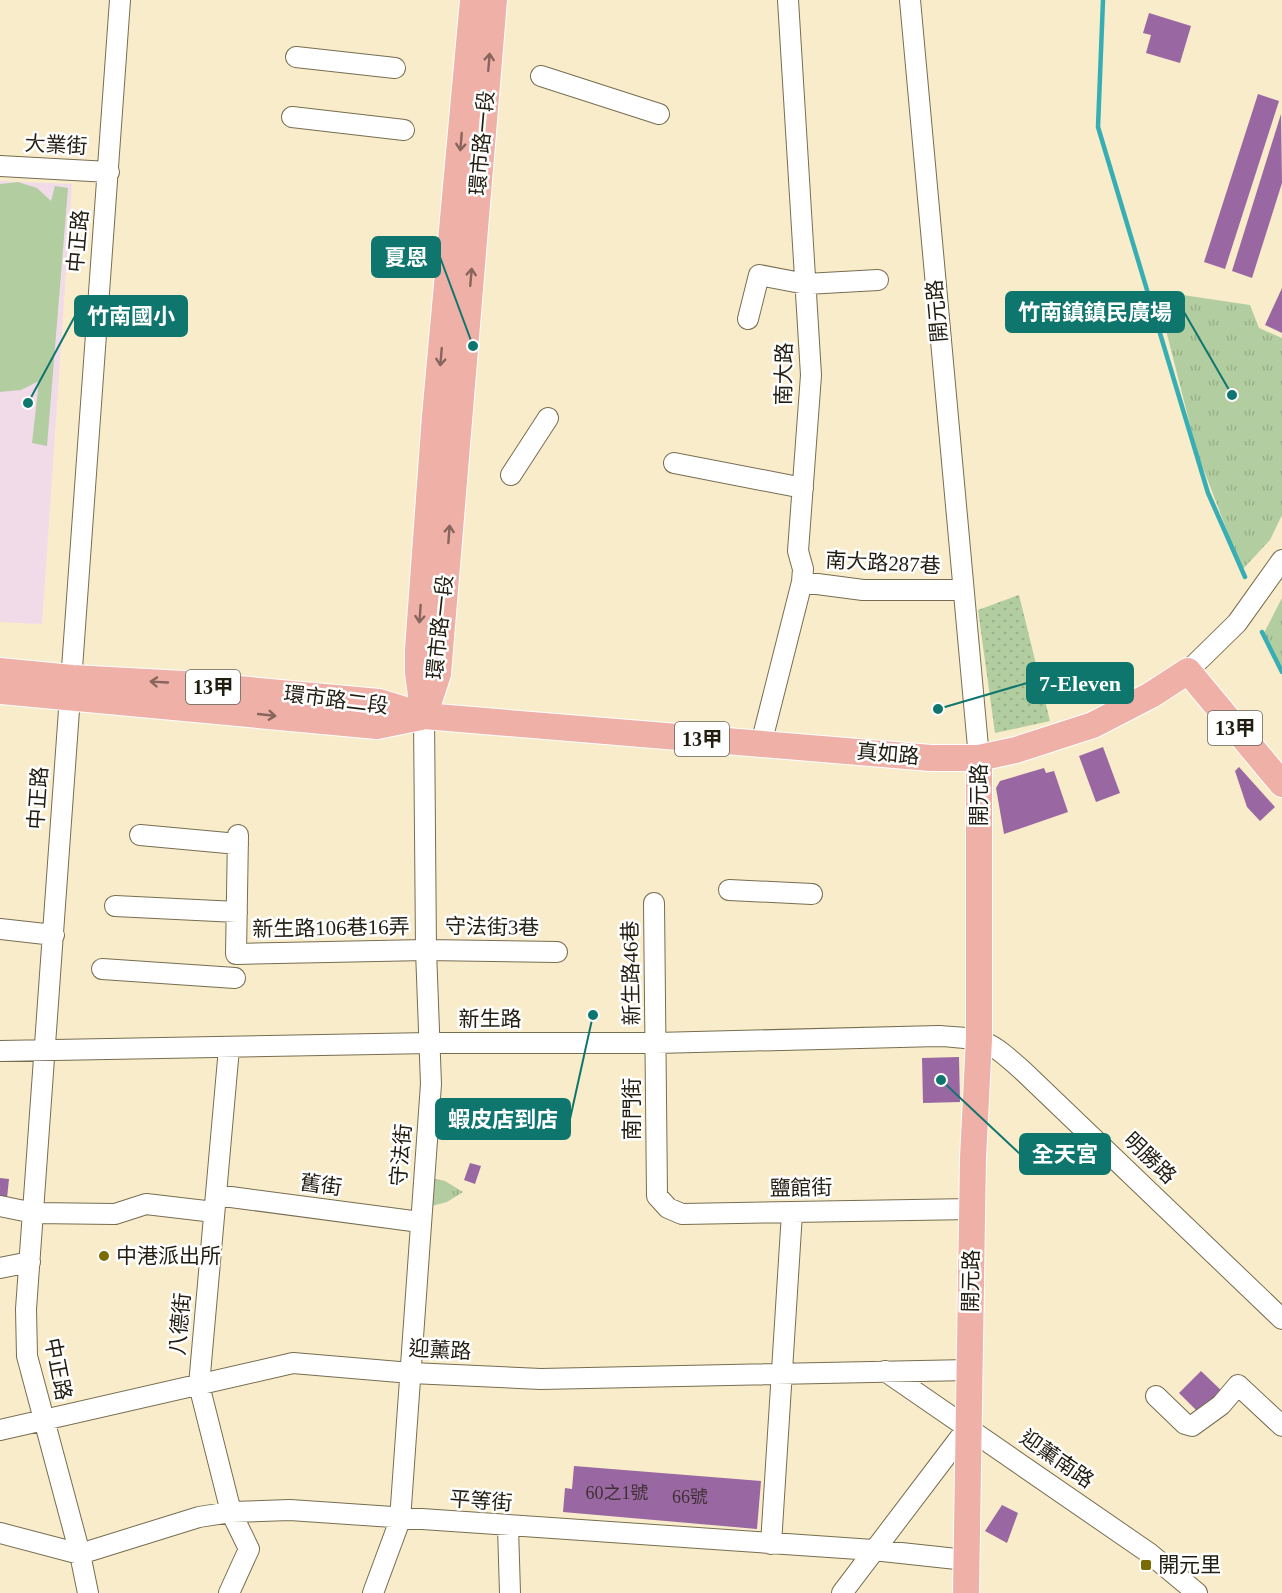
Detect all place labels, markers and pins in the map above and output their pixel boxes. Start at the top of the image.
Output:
callout: 夏恩 [372,237,440,277]
callout: 竹南鎮鎮民廣場 [1006,292,1184,332]
callout: 竹南國小 [75,296,187,336]
callout: 7-Eleven [1027,663,1133,703]
callout: 蝦皮店到店 [436,1099,570,1139]
callout: 全天宮 [1020,1134,1110,1174]
place label: 中港派出所 [116,1244,221,1268]
marker: 中港派出所 [97,1249,111,1263]
place label: 開元里 [1158,1553,1221,1577]
marker: 開元里 [1139,1558,1153,1572]

